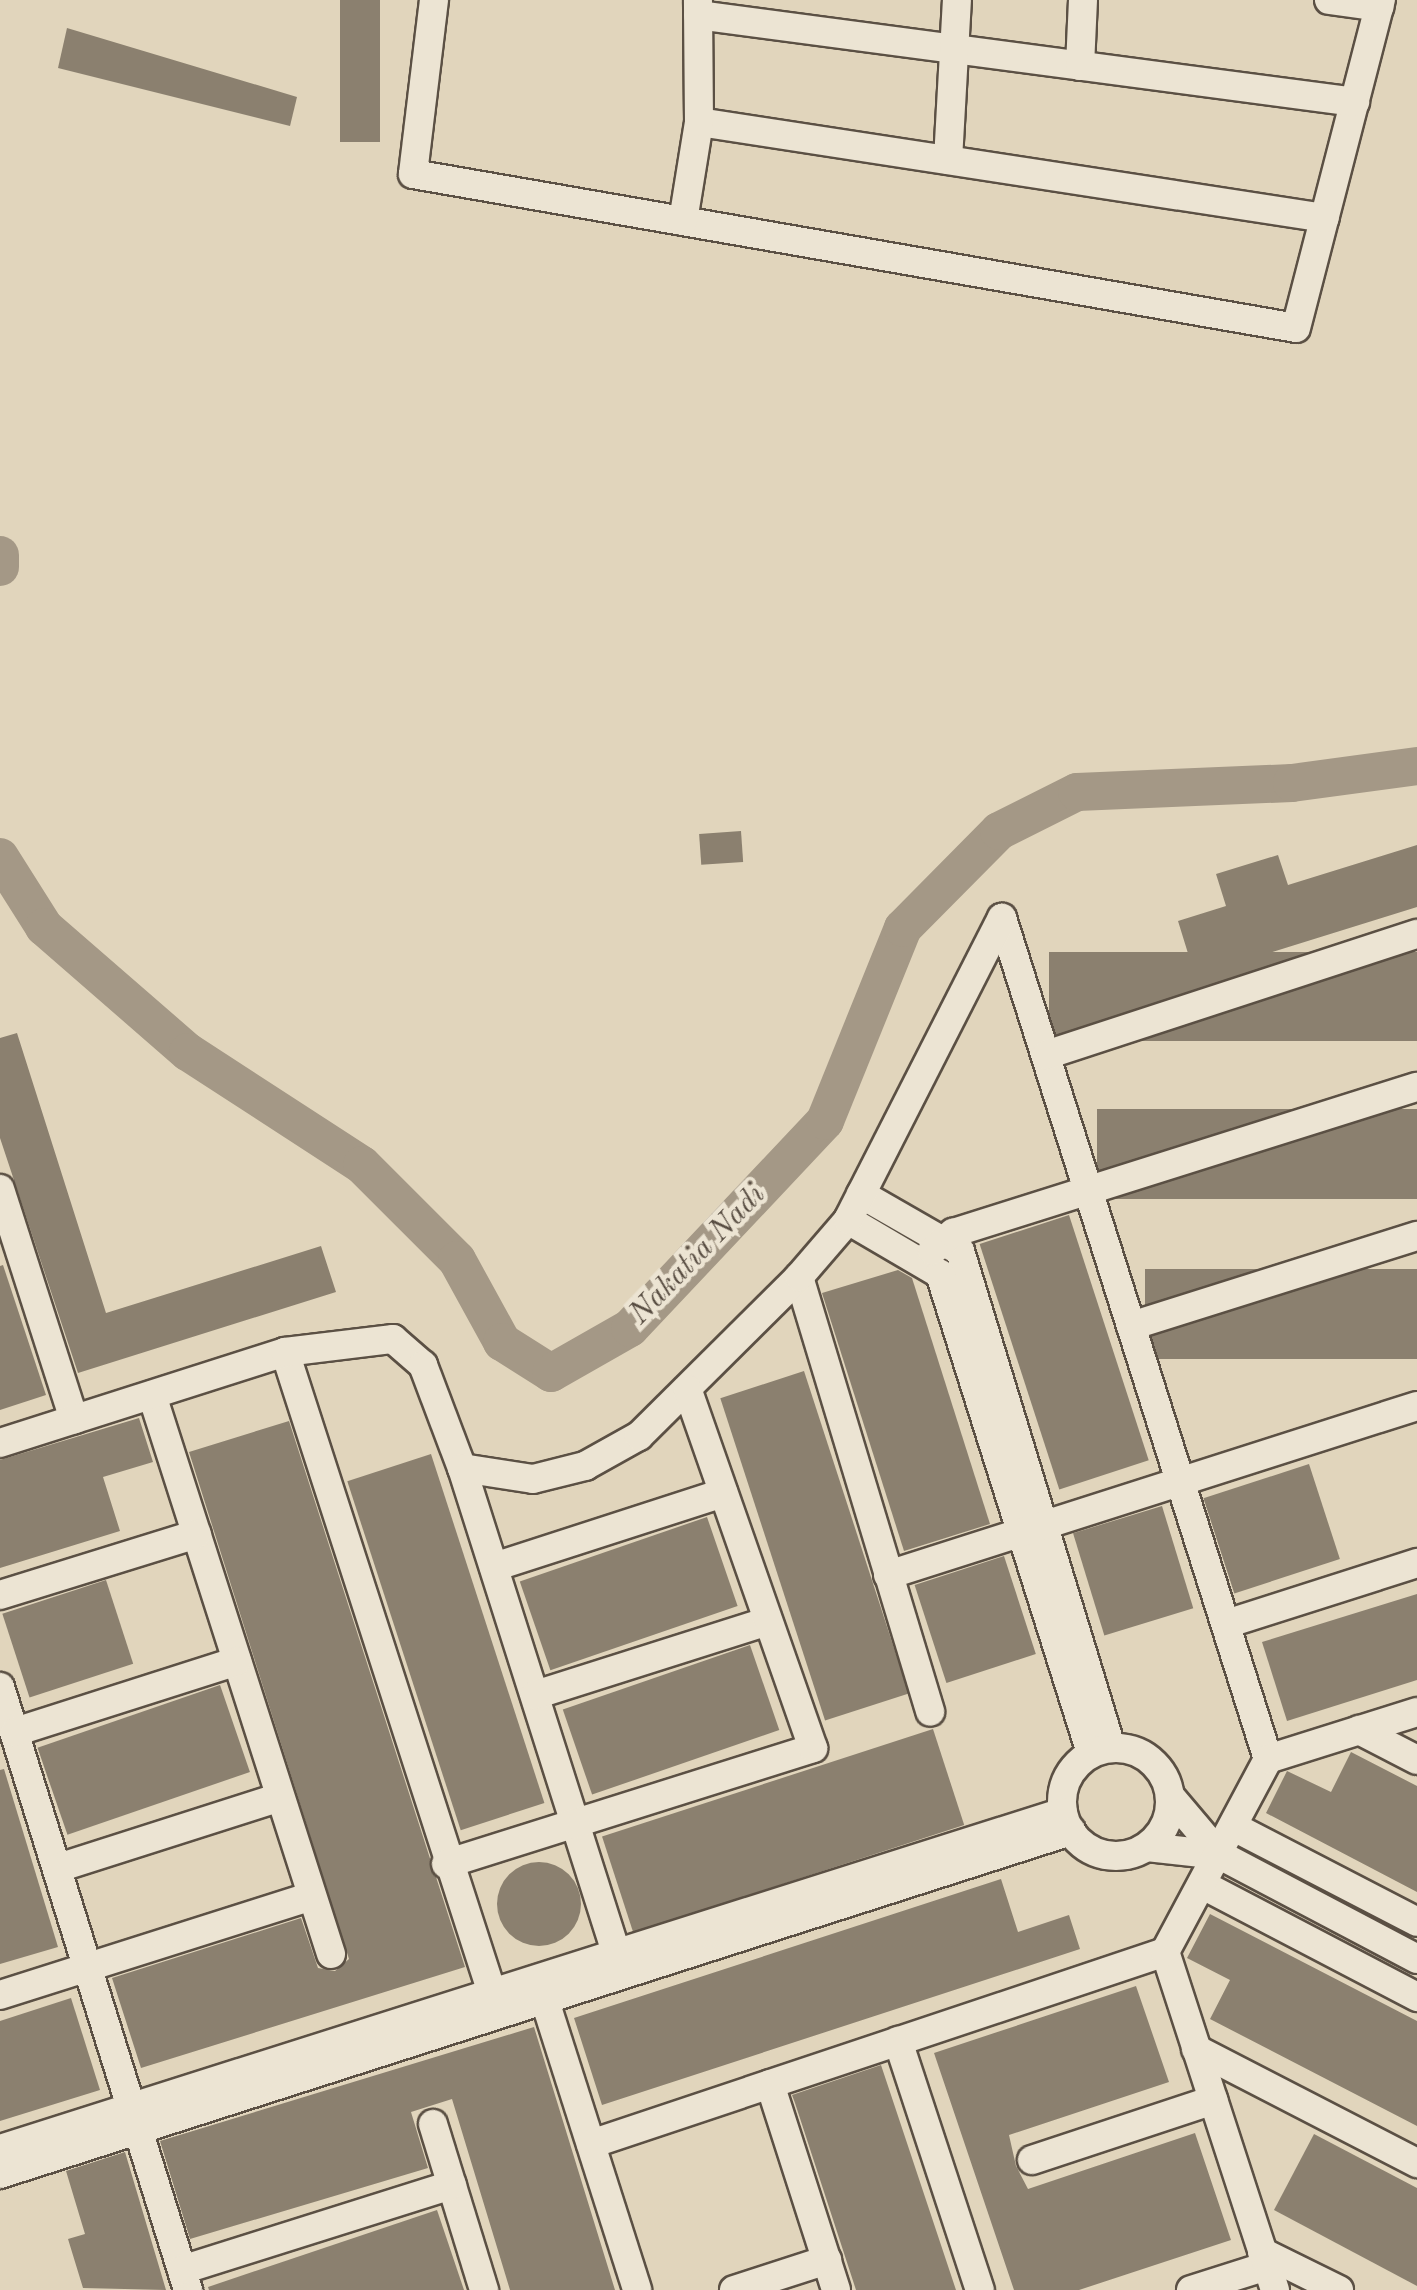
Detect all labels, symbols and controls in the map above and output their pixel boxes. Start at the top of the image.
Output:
water label: Nakatia Nadi [622,1178,774,1332]

